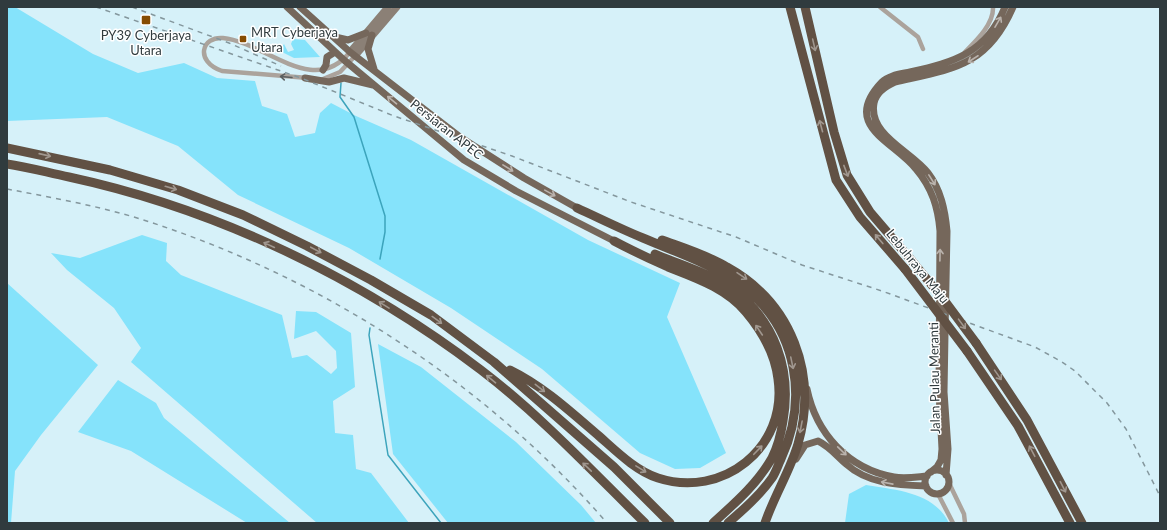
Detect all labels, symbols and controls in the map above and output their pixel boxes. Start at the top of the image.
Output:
marker: PY39 Cyberjaya Utara [140,14,152,26]
one-way arrow [994,16,1002,28]
place label: MRT Cyberjaya Utara [251,24,338,55]
place label: PY39 Cyberjaya Utara [101,27,191,58]
marker: MRT Cyberjaya Utara [238,34,248,44]
one-way arrow [810,38,818,51]
one-way arrow [967,55,979,63]
one-way arrow [280,73,293,80]
one-way arrow [386,96,397,105]
street label: Persiaran APEC [407,96,487,163]
one-way arrow [816,120,824,133]
one-way arrow [38,152,51,159]
one-way arrow [842,164,850,176]
one-way arrow [502,165,514,173]
one-way arrow [929,174,937,186]
one-way arrow [164,185,177,192]
one-way arrow [544,190,556,197]
street label: Lebuhraya Maju [883,226,953,306]
one-way arrow [875,234,884,245]
one-way arrow [264,241,276,248]
one-way arrow [310,247,322,255]
one-way arrow [936,249,944,262]
one-way arrow [736,272,747,281]
one-way arrow [378,301,390,309]
one-way arrow [431,316,442,324]
one-way arrow [958,319,966,330]
street label: Jalan Pulau Meranti [925,322,943,434]
one-way arrow [755,325,763,336]
one-way arrow [788,356,796,369]
one-way arrow [994,369,1002,380]
one-way arrow [487,375,497,384]
one-way arrow [534,384,545,392]
one-way arrow [797,420,805,433]
one-way arrow [753,445,763,455]
one-way arrow [1028,445,1035,457]
one-way arrow [837,446,847,455]
one-way arrow [582,462,592,471]
one-way arrow [635,466,647,474]
one-way arrow [881,478,894,486]
one-way arrow [1060,481,1067,493]

